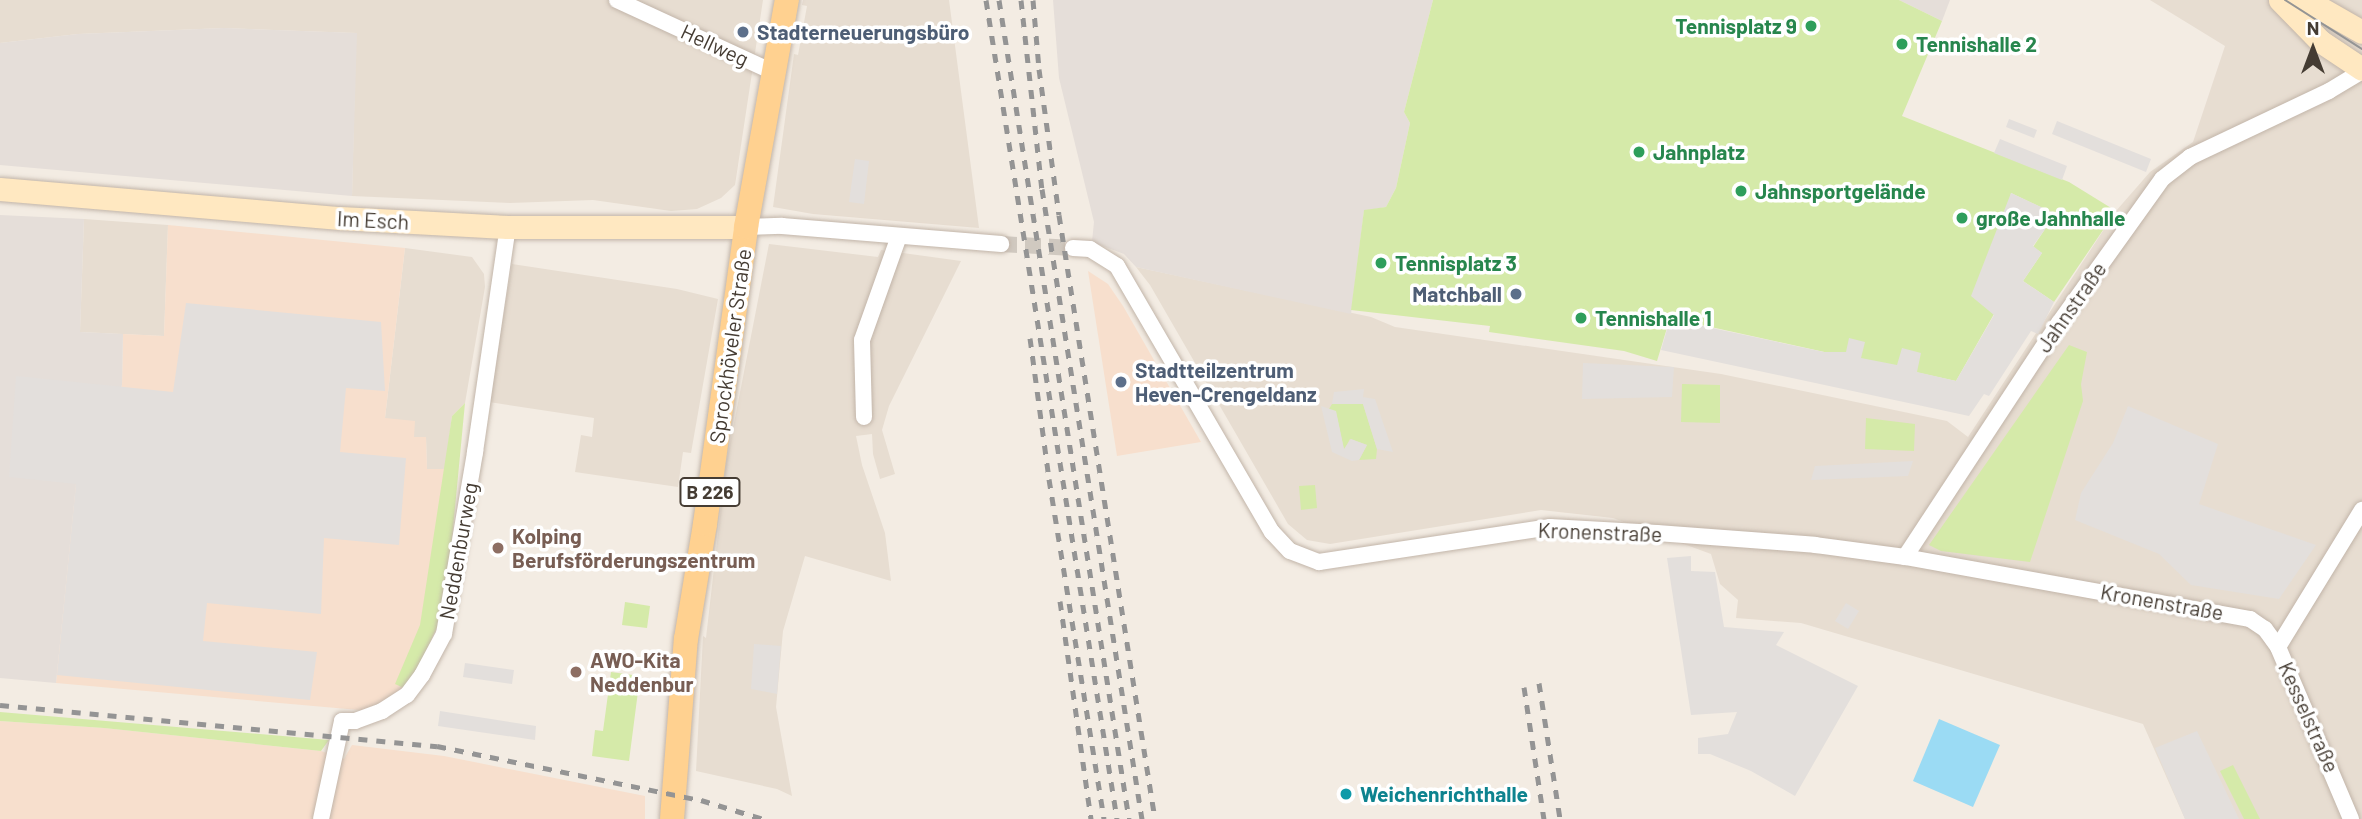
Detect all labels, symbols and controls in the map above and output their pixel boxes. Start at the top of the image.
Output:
place label: Tennisplatz 9 [1675,13,1797,39]
north arrow [2278,14,2348,84]
text: N [2307,16,2319,39]
street label: Hellweg [677,18,753,72]
marker: Tennisplatz 9 [1803,18,1819,34]
place label: Stadterneuerungsbüro [757,19,970,45]
marker: Stadterneuerungsbüro [735,24,751,40]
place label: Tennishalle 2 [1916,31,2037,57]
marker: Tennishalle 2 [1894,36,1910,52]
place label: Jahnplatz [1653,139,1745,165]
marker: Jahnplatz [1631,144,1647,160]
place label: Jahnsportgelände [1755,178,1926,204]
marker: Jahnsportgelände [1733,183,1749,199]
place label: große Jahnhalle [1976,205,2125,231]
street label: Im Esch [336,206,410,234]
marker: große Jahnhalle [1954,210,1970,226]
street label: Sprockhöveler Straße [704,247,756,445]
place label: Tennisplatz 3 [1395,250,1517,276]
marker: Tennisplatz 3 [1373,255,1389,271]
street label: Jahnstraße [2031,257,2111,357]
place label: Matchball [1412,281,1502,307]
marker: Matchball [1508,286,1524,302]
place label: Tennishalle 1 [1595,305,1712,331]
marker: Tennishalle 1 [1573,310,1589,326]
place label: Stadtteilzentrum Heven-Crengeldanz [1135,357,1317,407]
marker: Stadtteilzentrum Heven-Crengeldanz [1113,374,1129,390]
road number: B 226 [678,477,742,508]
street label: Neddenburweg [434,480,482,622]
street label: Kronenstraße [1537,517,1663,547]
place label: Kolping Berufsförderungszentrum [512,523,755,573]
marker: Kolping Berufsförderungszentrum [490,540,506,556]
street label: Kronenstraße [2099,579,2225,625]
place label: AWO-Kita Neddenbur [590,647,694,697]
street label: Kesselstraße [2273,658,2345,776]
marker: AWO-Kita Neddenbur [568,664,584,680]
place label: Weichenrichthalle [1360,781,1528,807]
marker: Weichenrichthalle [1338,786,1354,802]

